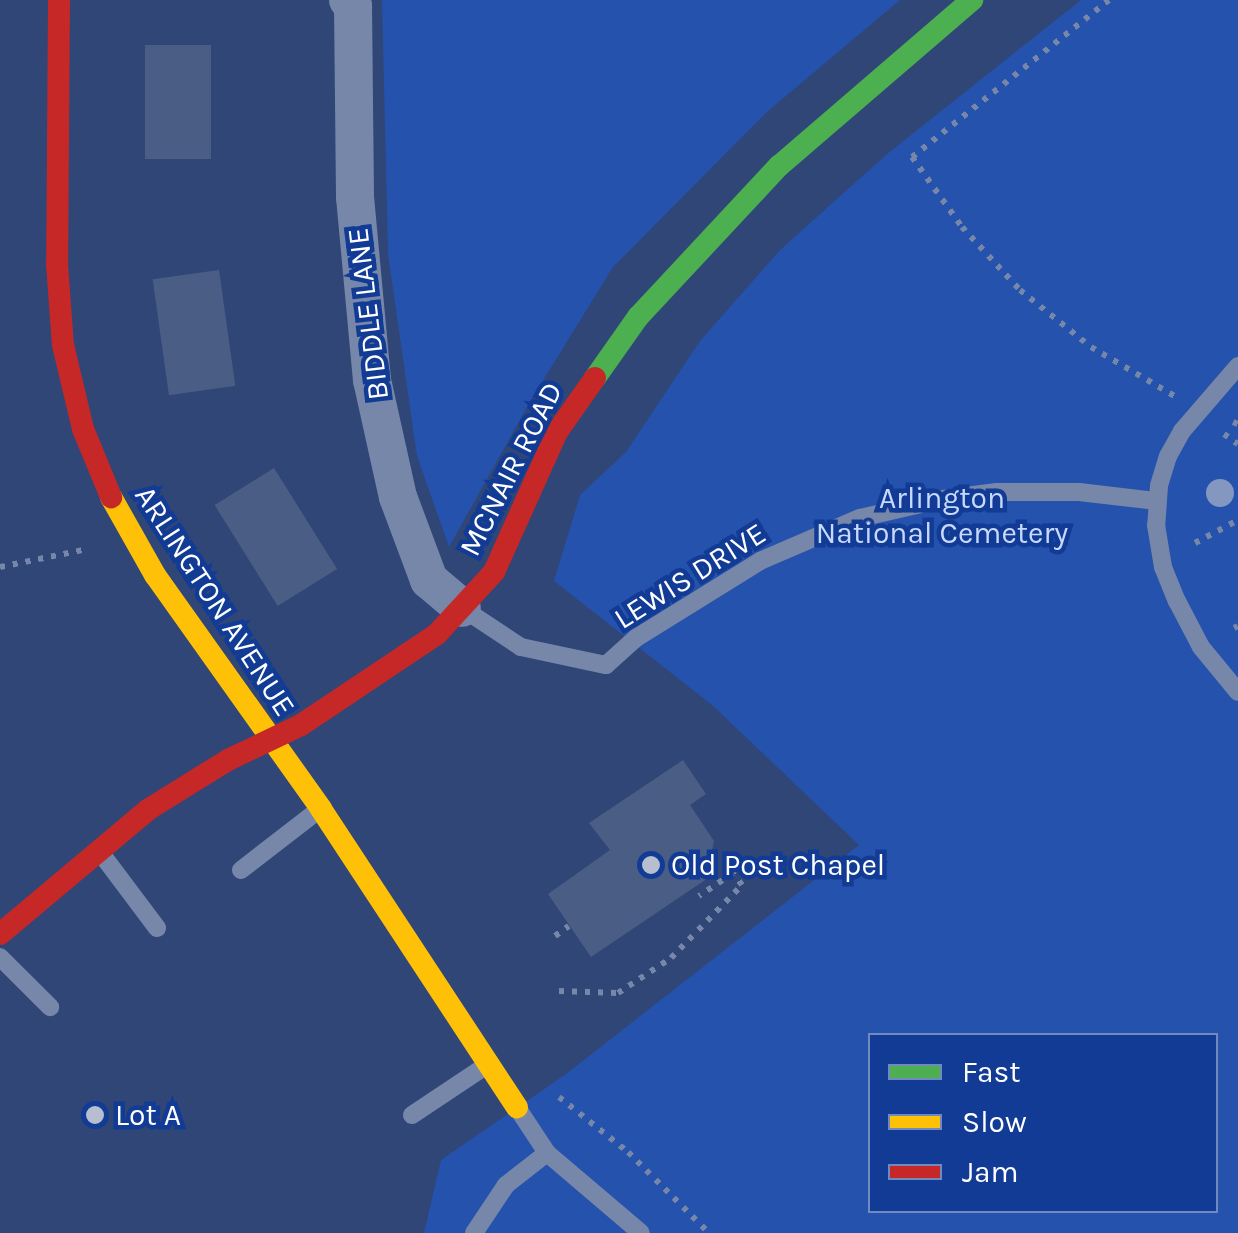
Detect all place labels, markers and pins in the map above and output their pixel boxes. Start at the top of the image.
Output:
place label: Old Post Chapel [671,847,885,883]
marker: Old Post Chapel [640,854,662,876]
place label: Lot A [115,1097,181,1133]
marker: Lot A [84,1104,106,1126]

